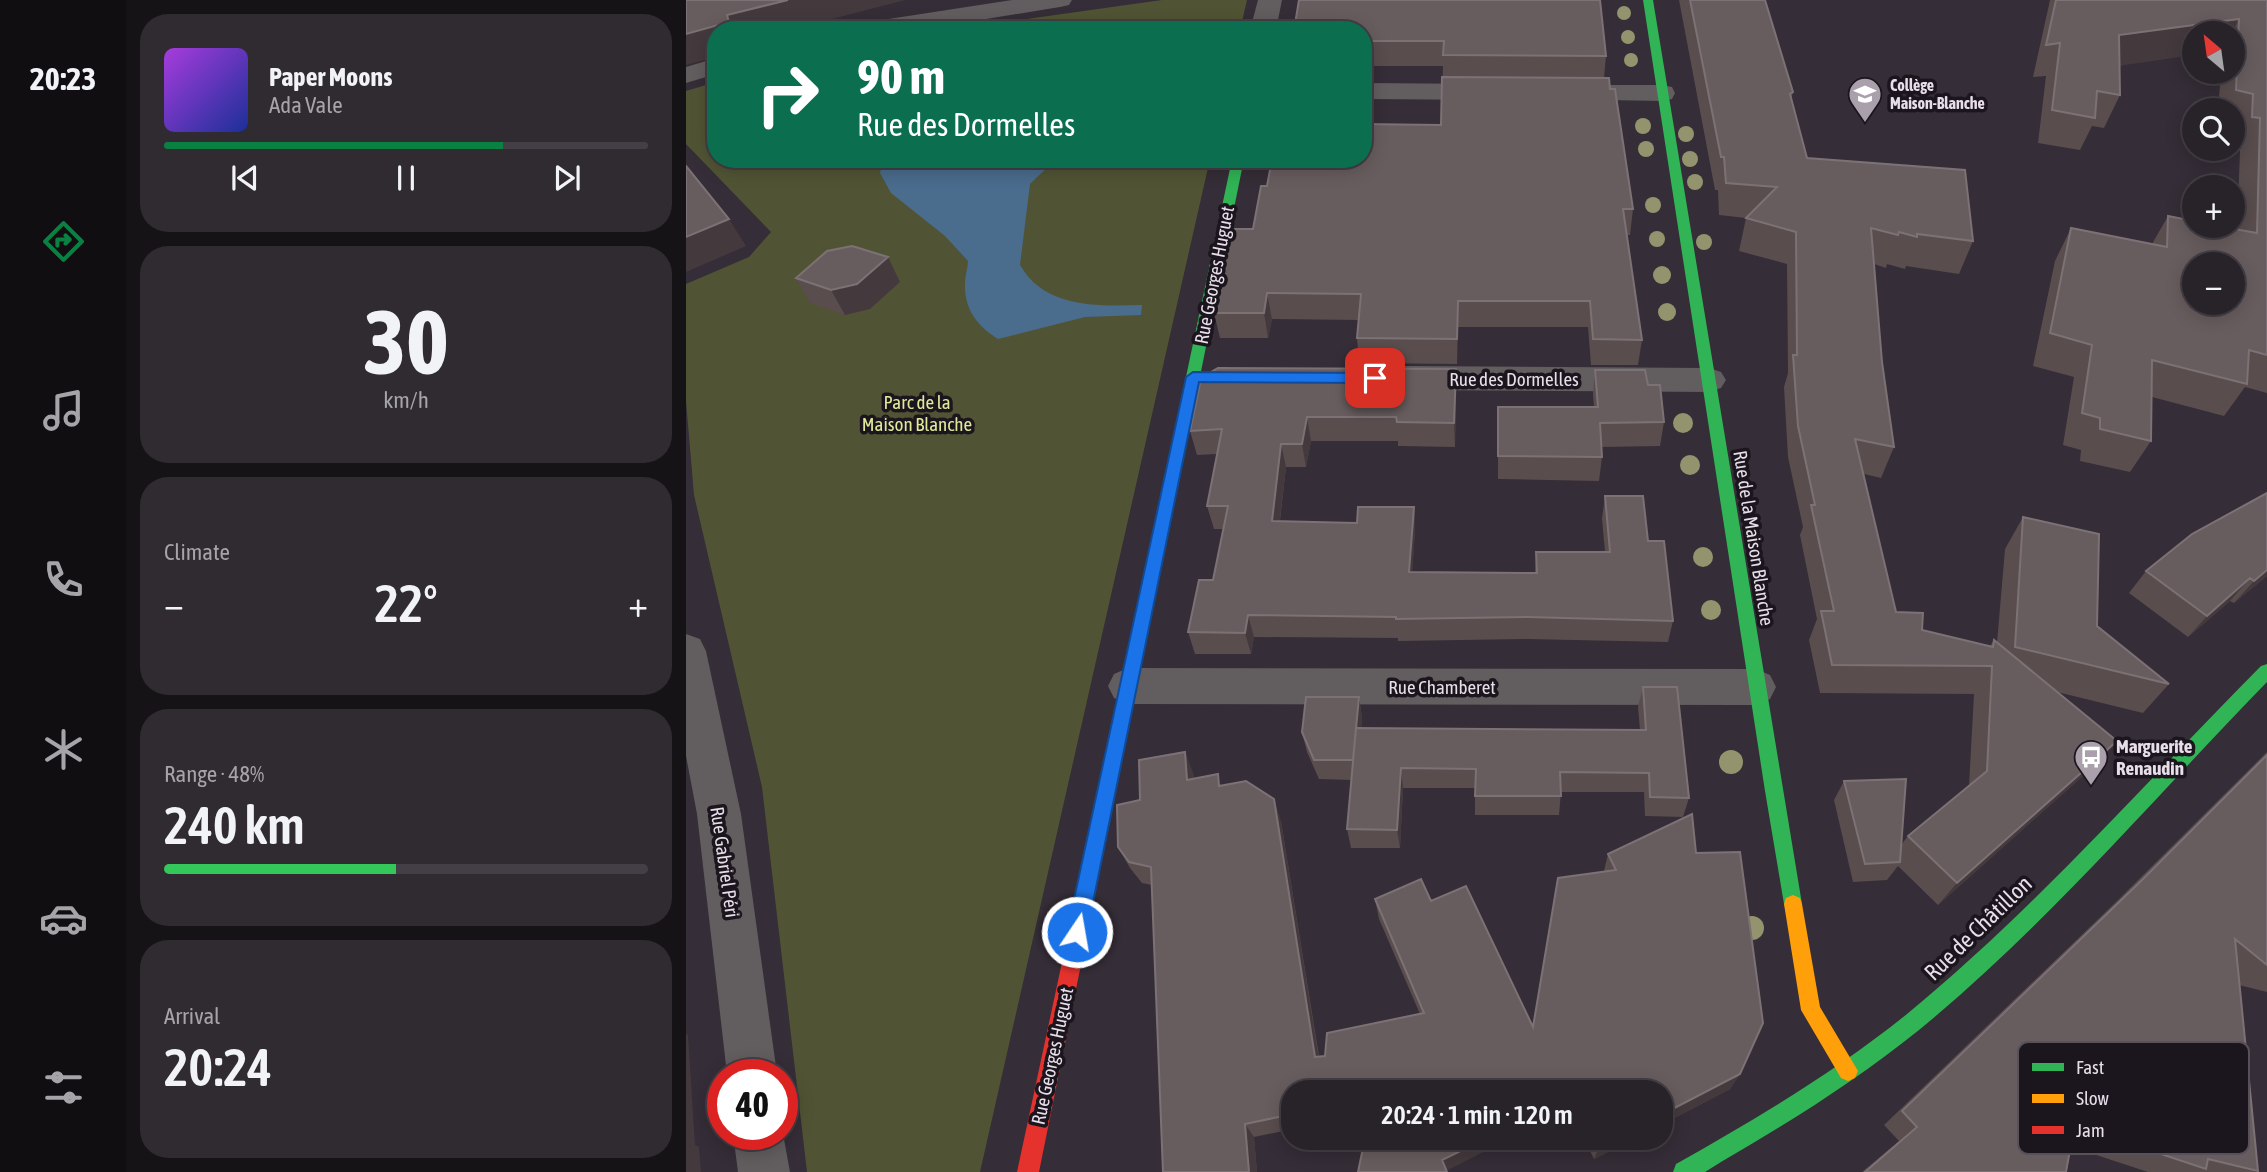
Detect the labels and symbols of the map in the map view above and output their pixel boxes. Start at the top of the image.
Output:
north arrow [2182,21,2245,84]
school or university icon: Collège Maison-Blanche [1846,75,1884,124]
place label: Collège Maison-Blanche [1890,76,1985,112]
street label: Rue Georges Huguet [1190,204,1238,346]
pin [1345,348,1405,408]
street label: Rue des Dormelles [1449,368,1579,390]
park label: Parc de la Maison Blanche [862,391,972,435]
street label: Rue de la Maison Blanche [1729,449,1779,627]
street label: Rue Chamberet [1388,676,1496,698]
place label: Marguerite Renaudin [2116,735,2193,779]
bus stop icon: Marguerite Renaudin [2072,738,2110,787]
street label: Rue Gabriel Péri [706,805,744,919]
street label: Rue de Châtillon [1919,870,2037,986]
position arrow [1040,895,1114,969]
street label: Rue Georges Huguet [1027,985,1077,1127]
legend [2018,1042,2249,1154]
text: Fast [2076,1056,2104,1078]
speed limit sign: 40 [707,1059,798,1150]
text: Slow [2076,1087,2110,1109]
text: Jam [2076,1119,2105,1141]

